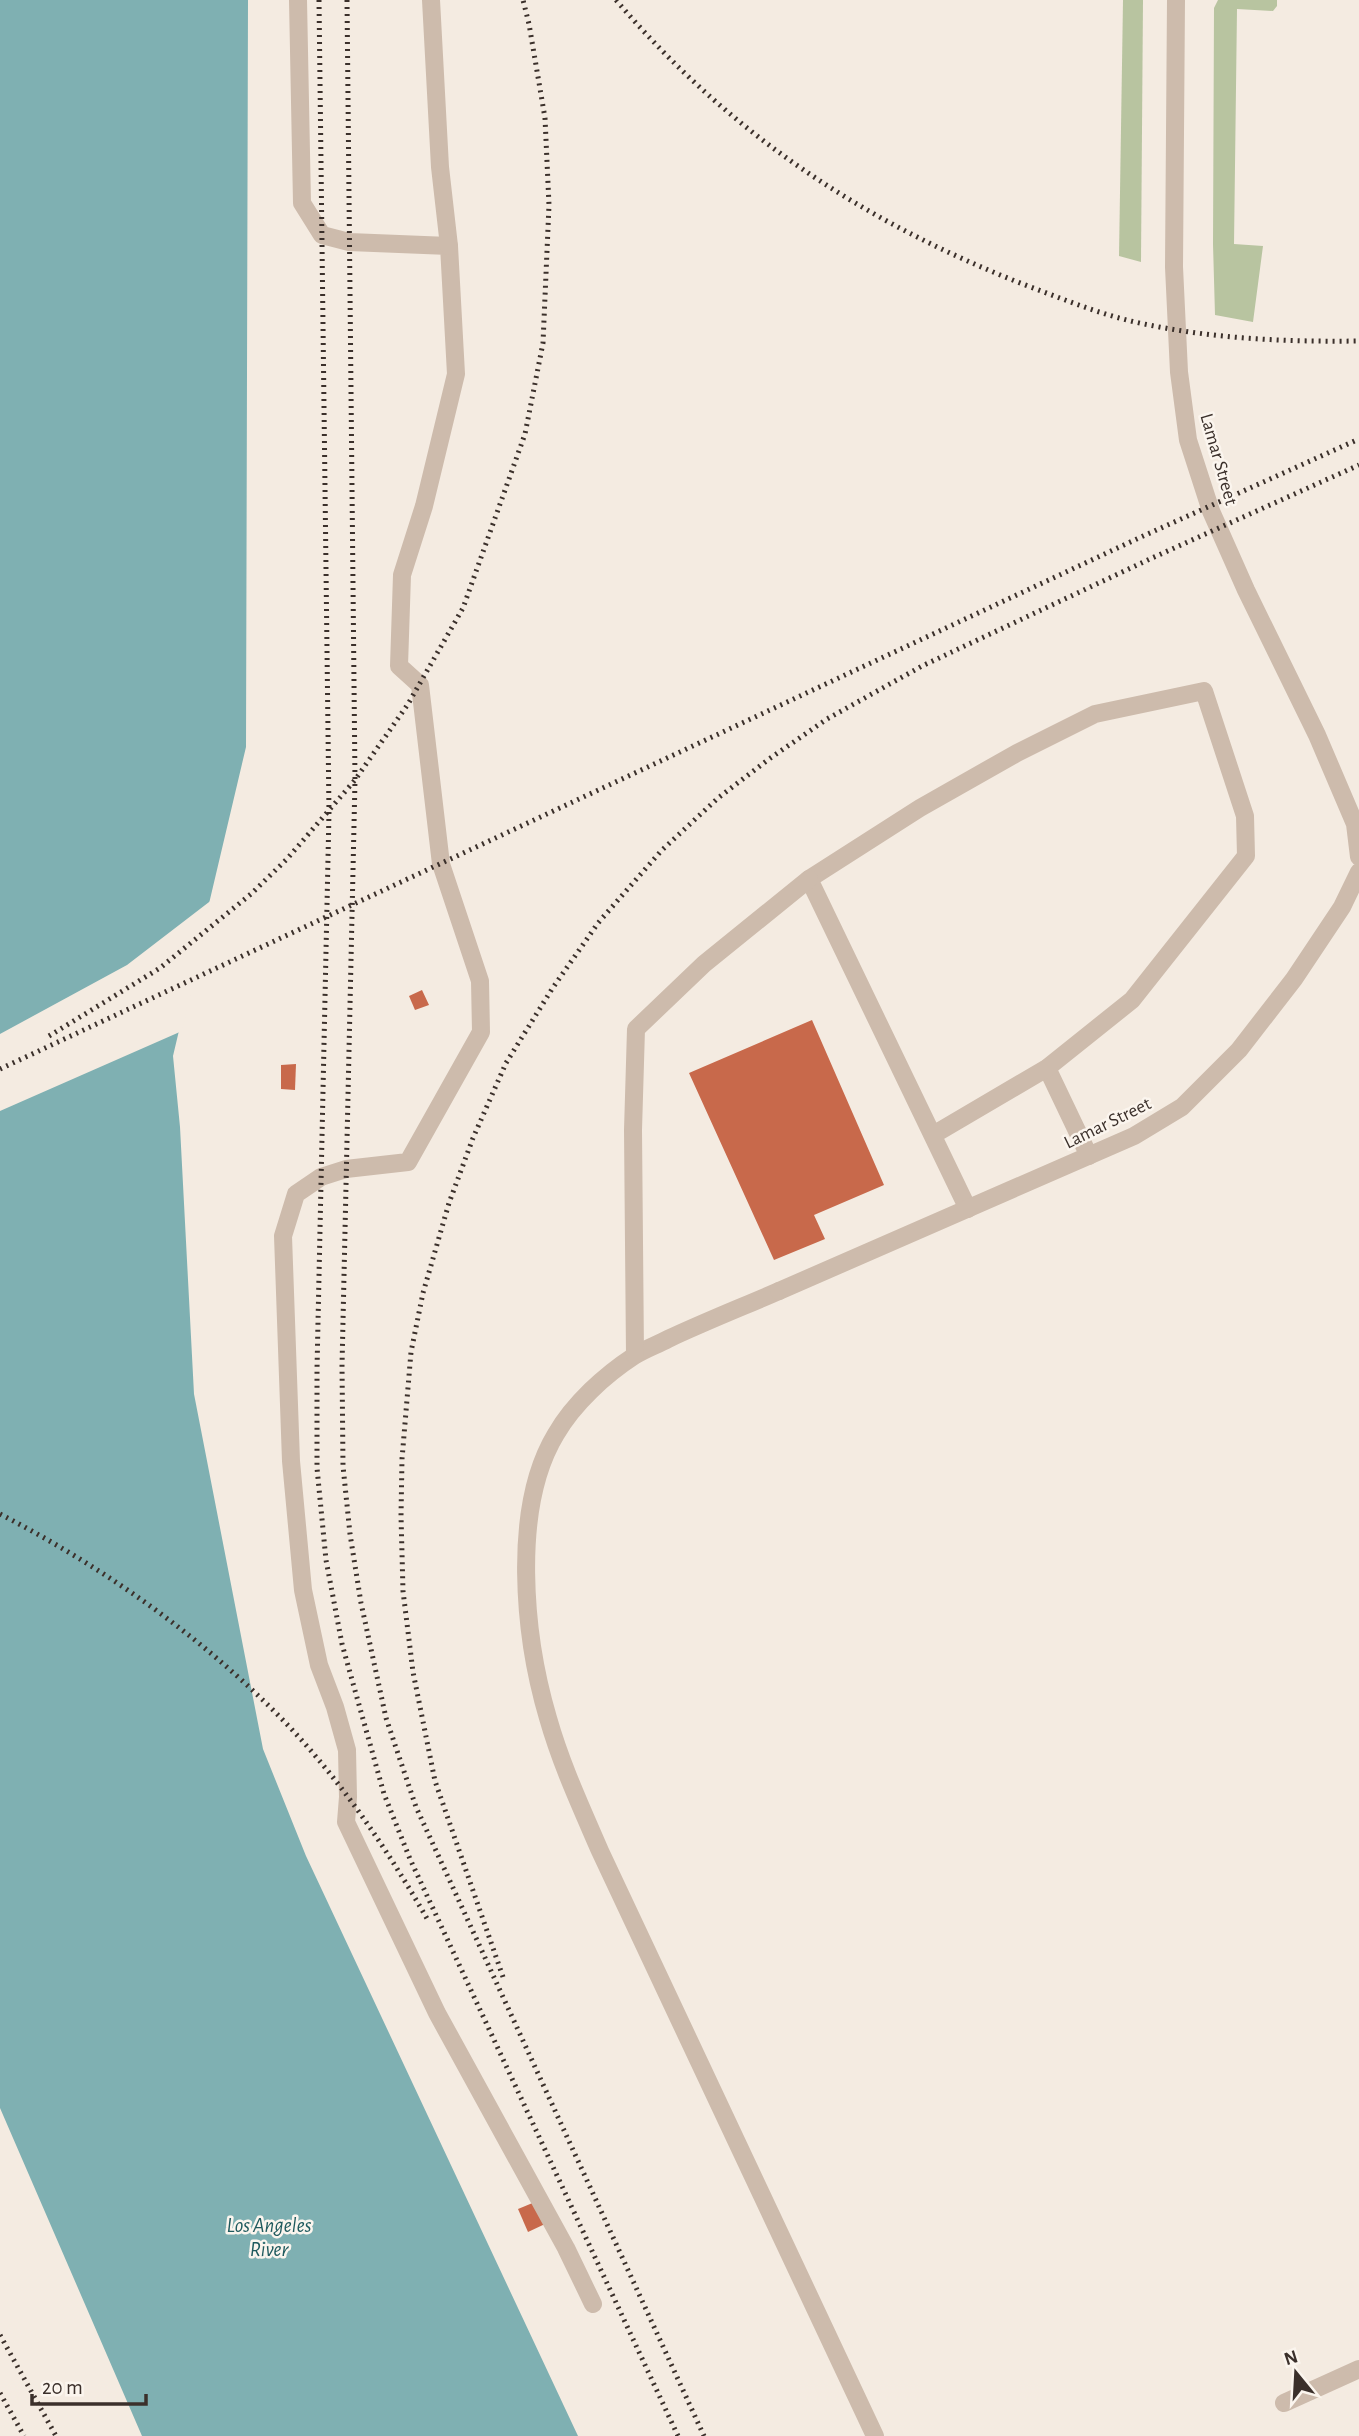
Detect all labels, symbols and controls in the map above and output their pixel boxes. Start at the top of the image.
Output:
street label: Lamar Street [1196,411,1241,507]
street label: Lamar Street [1061,1094,1154,1153]
water label: Los Angeles River [227,2215,312,2260]
north arrow [1261,2338,1331,2408]
text: N [1282,2347,1300,2369]
scale bar [32,2362,145,2406]
text: 20 m [42,2377,83,2398]

